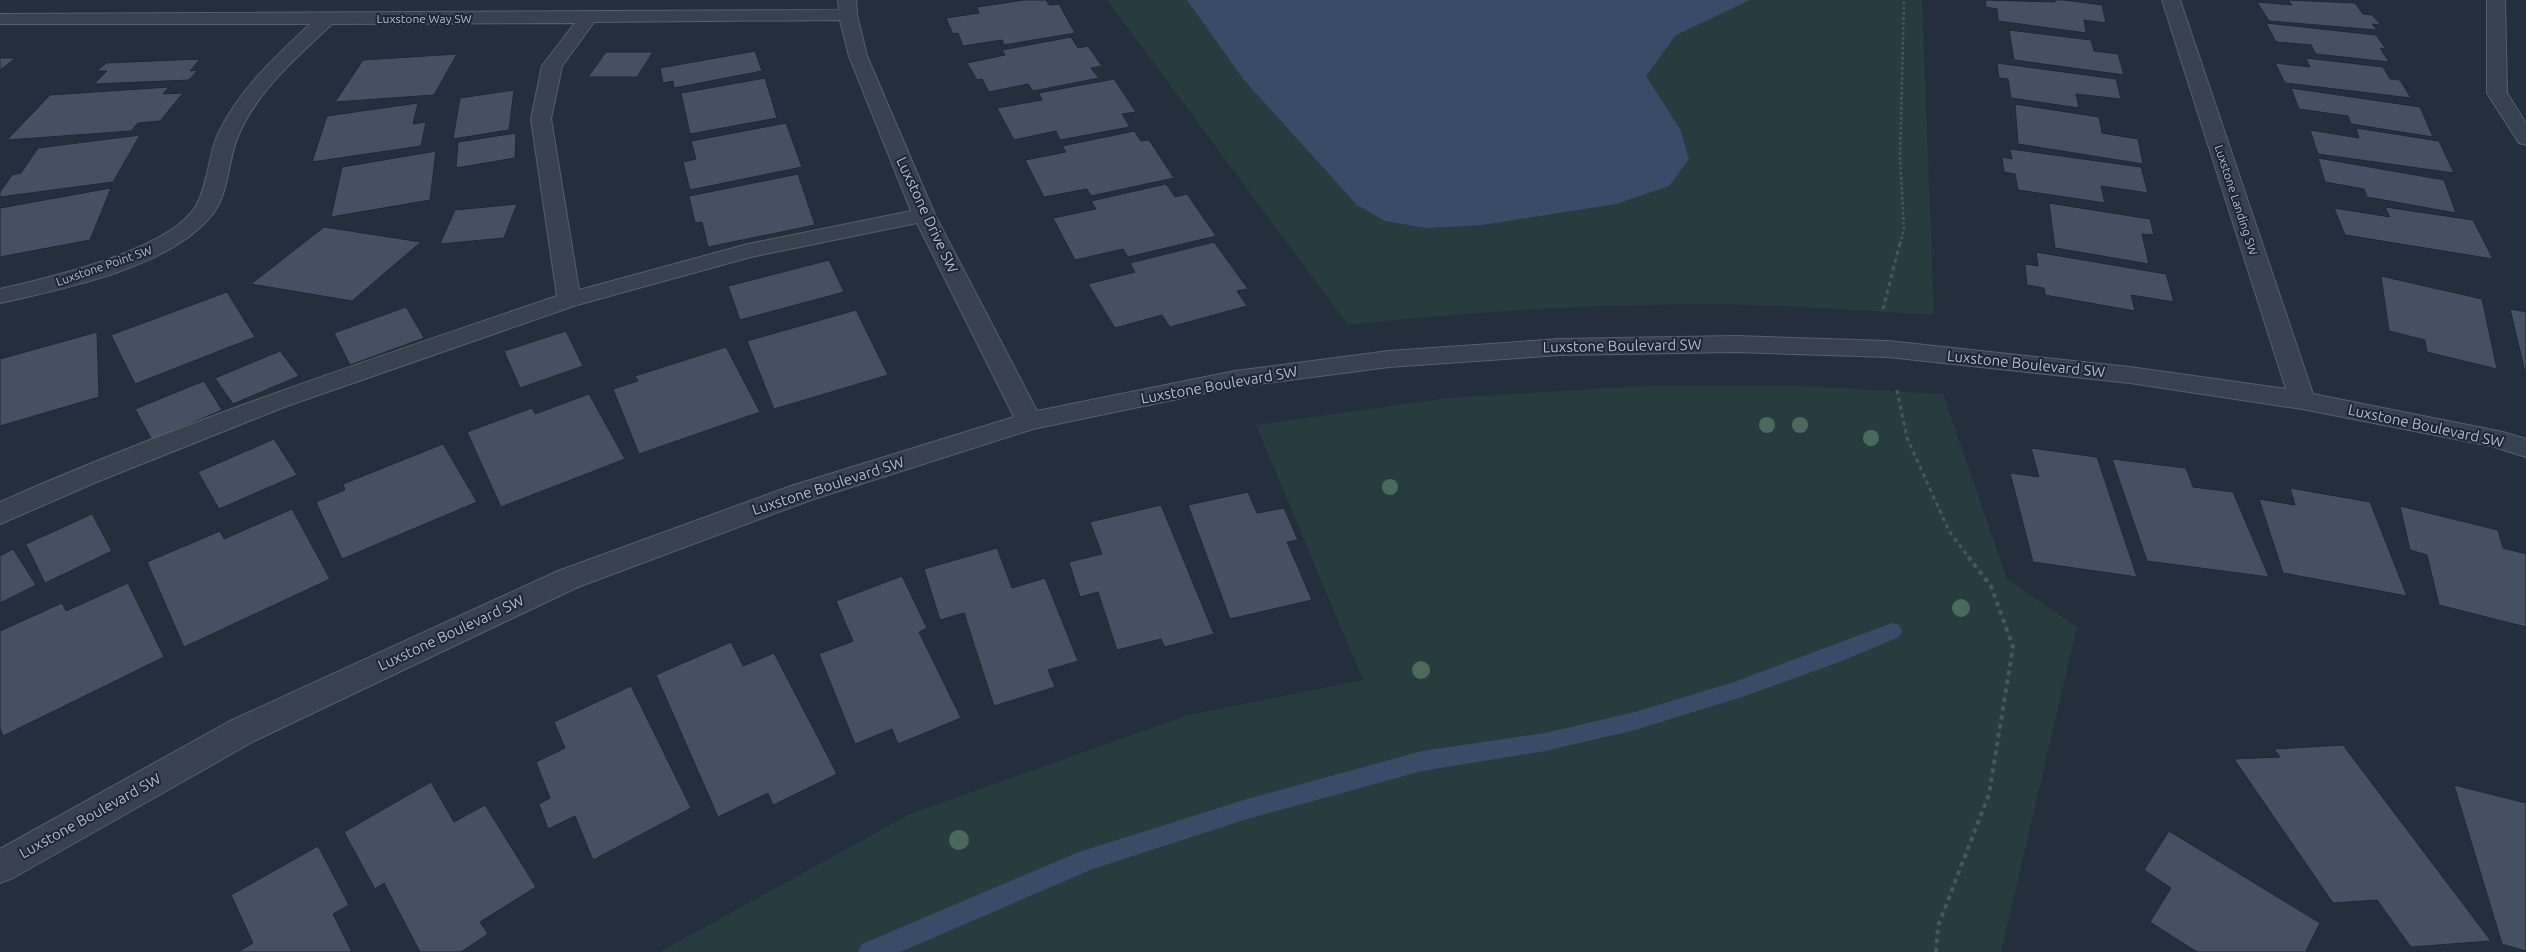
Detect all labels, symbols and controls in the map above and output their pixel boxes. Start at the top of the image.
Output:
street label: Luxstone Way SW [376,12,472,25]
street label: Luxstone Landing SW [2213,143,2260,257]
street label: Luxstone Drive SW [893,154,962,276]
street label: Luxstone Point SW [54,243,154,288]
street label: Luxstone Boulevard SW [1542,336,1702,355]
street label: Luxstone Boulevard SW [1946,347,2106,380]
street label: Luxstone Boulevard SW [1139,362,1299,407]
street label: Luxstone Boulevard SW [2347,401,2506,450]
street label: Luxstone Boulevard SW [750,453,906,518]
street label: Luxstone Boulevard SW [375,591,527,674]
street label: Luxstone Boulevard SW [16,770,163,862]

